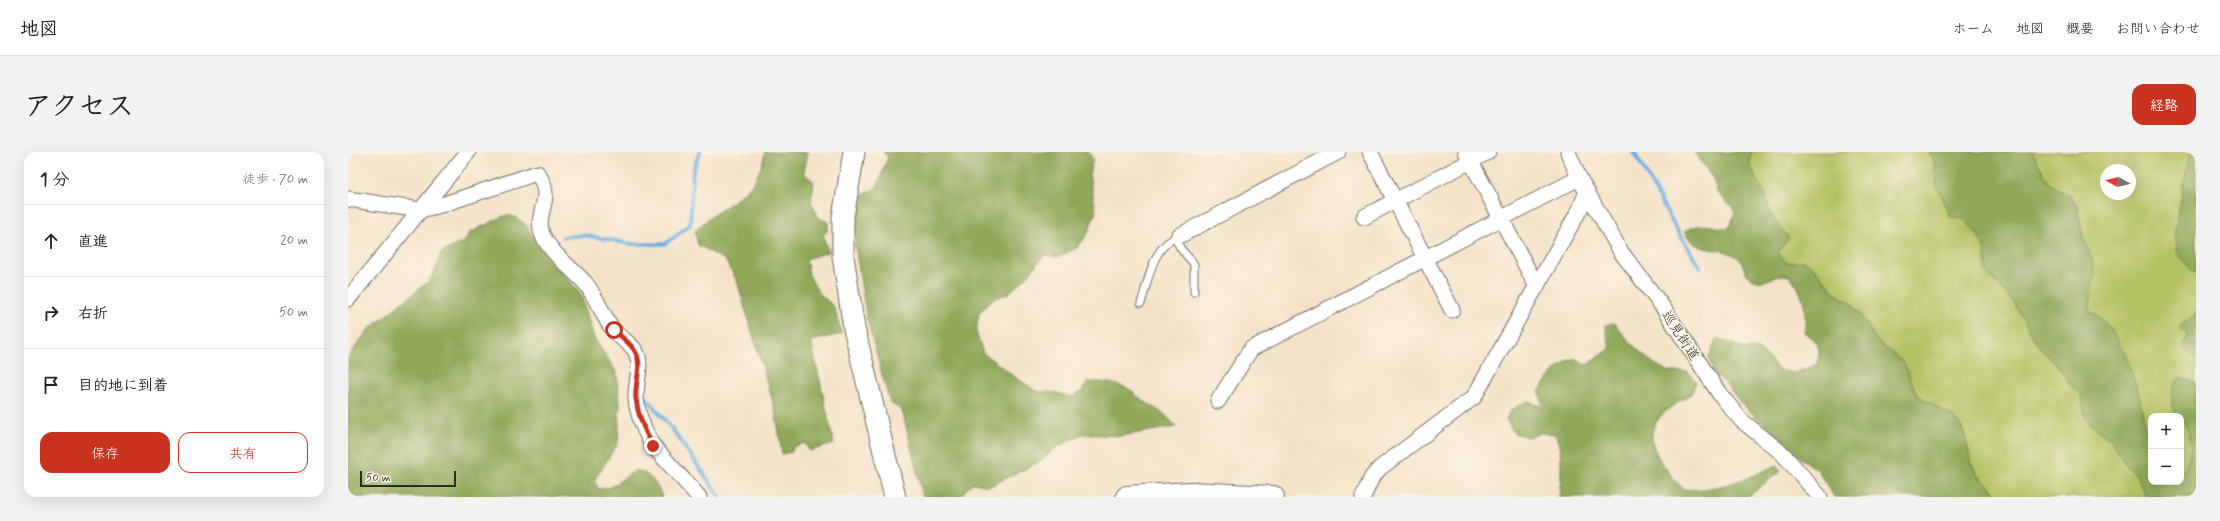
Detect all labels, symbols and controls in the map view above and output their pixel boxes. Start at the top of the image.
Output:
text: 地図 [20,17,58,42]
text: ホーム [1953,20,1994,38]
text: 地図 [2016,20,2044,38]
text: 概要 [2066,20,2094,38]
text: お問い合わせ [2116,20,2200,38]
button: 経路 [2132,84,2196,125]
text: アクセス [24,89,134,126]
north arrow [2100,164,2136,200]
text: 1 分 [40,169,69,191]
text: 徒歩 · 70 m [243,171,308,188]
icon: ahead [40,230,62,252]
text: 直進 [78,232,108,252]
text: 20 m [280,232,308,249]
icon: right [40,302,62,324]
text: 右折 [78,304,108,324]
text: 50 m [279,304,308,321]
street label: 巡見街道 [1657,307,1703,364]
route start [605,321,623,339]
icon: arrive [40,374,62,396]
text: 目的地に到着 [78,376,168,396]
map controls [2148,413,2184,485]
button: + [2148,413,2184,449]
button: 保存 [40,432,170,473]
button: 共有 [178,432,308,473]
route end [644,437,662,455]
button: − [2148,449,2184,485]
scale bar [360,469,456,488]
text: 50 m [366,471,391,485]

